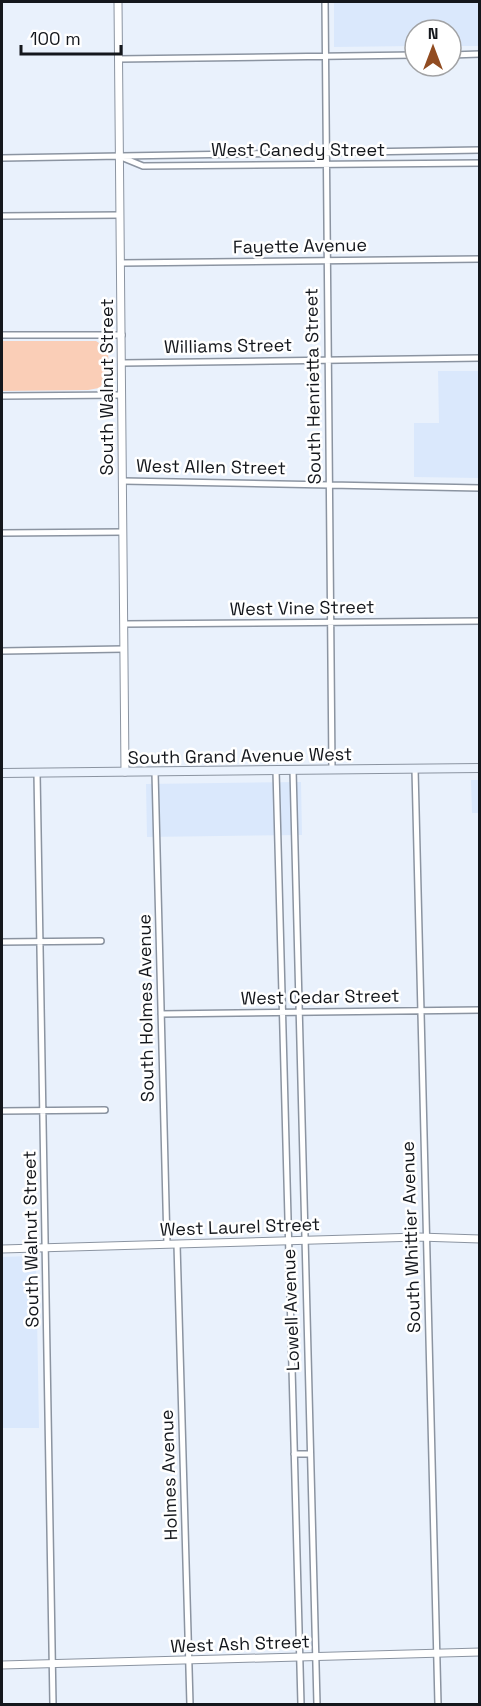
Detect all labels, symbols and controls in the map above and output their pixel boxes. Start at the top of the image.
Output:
scale bar [21,18,122,56]
north arrow [403,18,463,78]
text: N [428,23,438,44]
text: 100 m [30,27,81,50]
street label: West Canedy Street [211,138,385,161]
street label: Fayette Avenue [233,233,367,258]
street label: South Henrietta Street [299,288,326,484]
street label: South Walnut Street [95,298,118,476]
street label: Williams Street [164,333,292,358]
street label: West Allen Street [136,454,286,479]
street label: West Vine Street [229,595,375,620]
street label: South Grand Avenue West [127,742,352,769]
street label: South Holmes Avenue [132,914,159,1102]
street label: West Cedar Street [240,984,400,1009]
street label: South Whittier Avenue [396,1141,425,1333]
street label: South Walnut Street [17,1150,44,1328]
street label: West Laurel Street [159,1212,321,1241]
street label: Lowell Avenue [277,1248,304,1372]
street label: Holmes Avenue [155,1409,182,1541]
street label: West Ash Street [170,1630,310,1657]

